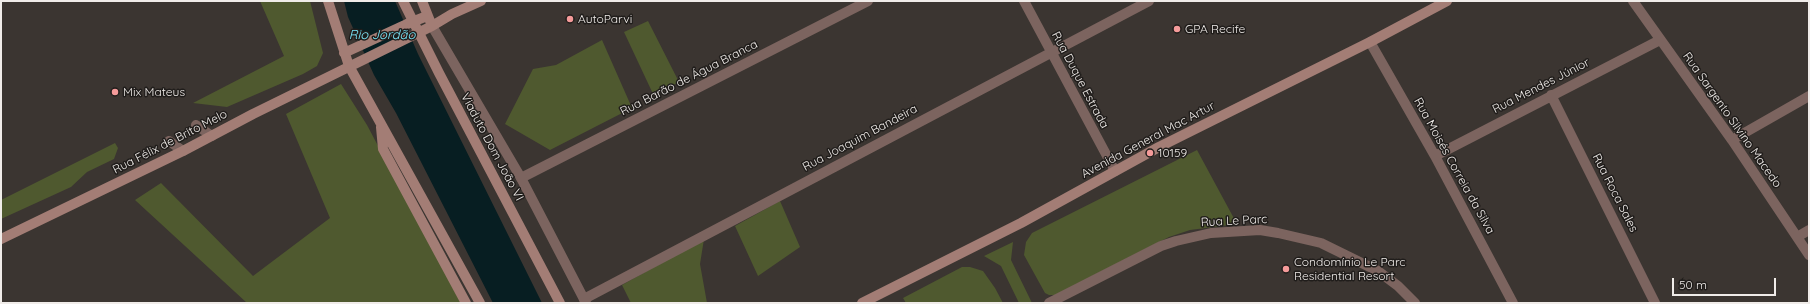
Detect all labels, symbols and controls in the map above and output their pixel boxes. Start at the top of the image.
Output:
place label: AutoParvi [578,12,632,26]
marker: AutoParvi [565,14,575,24]
place label: GPA Recife [1185,22,1245,36]
marker: GPA Recife [1172,24,1182,34]
water label: Rio Jordão [349,27,415,43]
street label: Rua Duque Estrada [1048,29,1112,131]
street label: Rua Barão de Água Branca [618,37,760,119]
street label: Rua Sargento Silvino Macedo [1680,49,1784,191]
street label: Rua Mendes Júnior [1490,55,1592,117]
place label: Mix Mateus [123,85,185,99]
marker: Mix Mateus [110,87,120,97]
street label: Viaduto Dom João VI [458,91,526,203]
street label: Rua Moisés Correia da Silva [1410,95,1498,237]
street label: Avenida General Mac Artur [1079,99,1217,181]
street label: Rua Joaquim Bandeira [800,102,920,174]
street label: Rua Félix de Brito Melo [110,107,230,177]
place label: 10159 [1158,146,1187,160]
marker: 10159 [1145,148,1155,158]
street label: Rua Roca Sales [1589,151,1641,235]
street label: Rua Le Parc [1200,212,1268,230]
place label: Condomínio Le Parc Residential Resort [1294,255,1405,283]
marker: Condomínio Le Parc Residential Resort [1281,264,1291,274]
scale bar [1674,270,1778,296]
text: 50 m [1679,277,1707,292]

